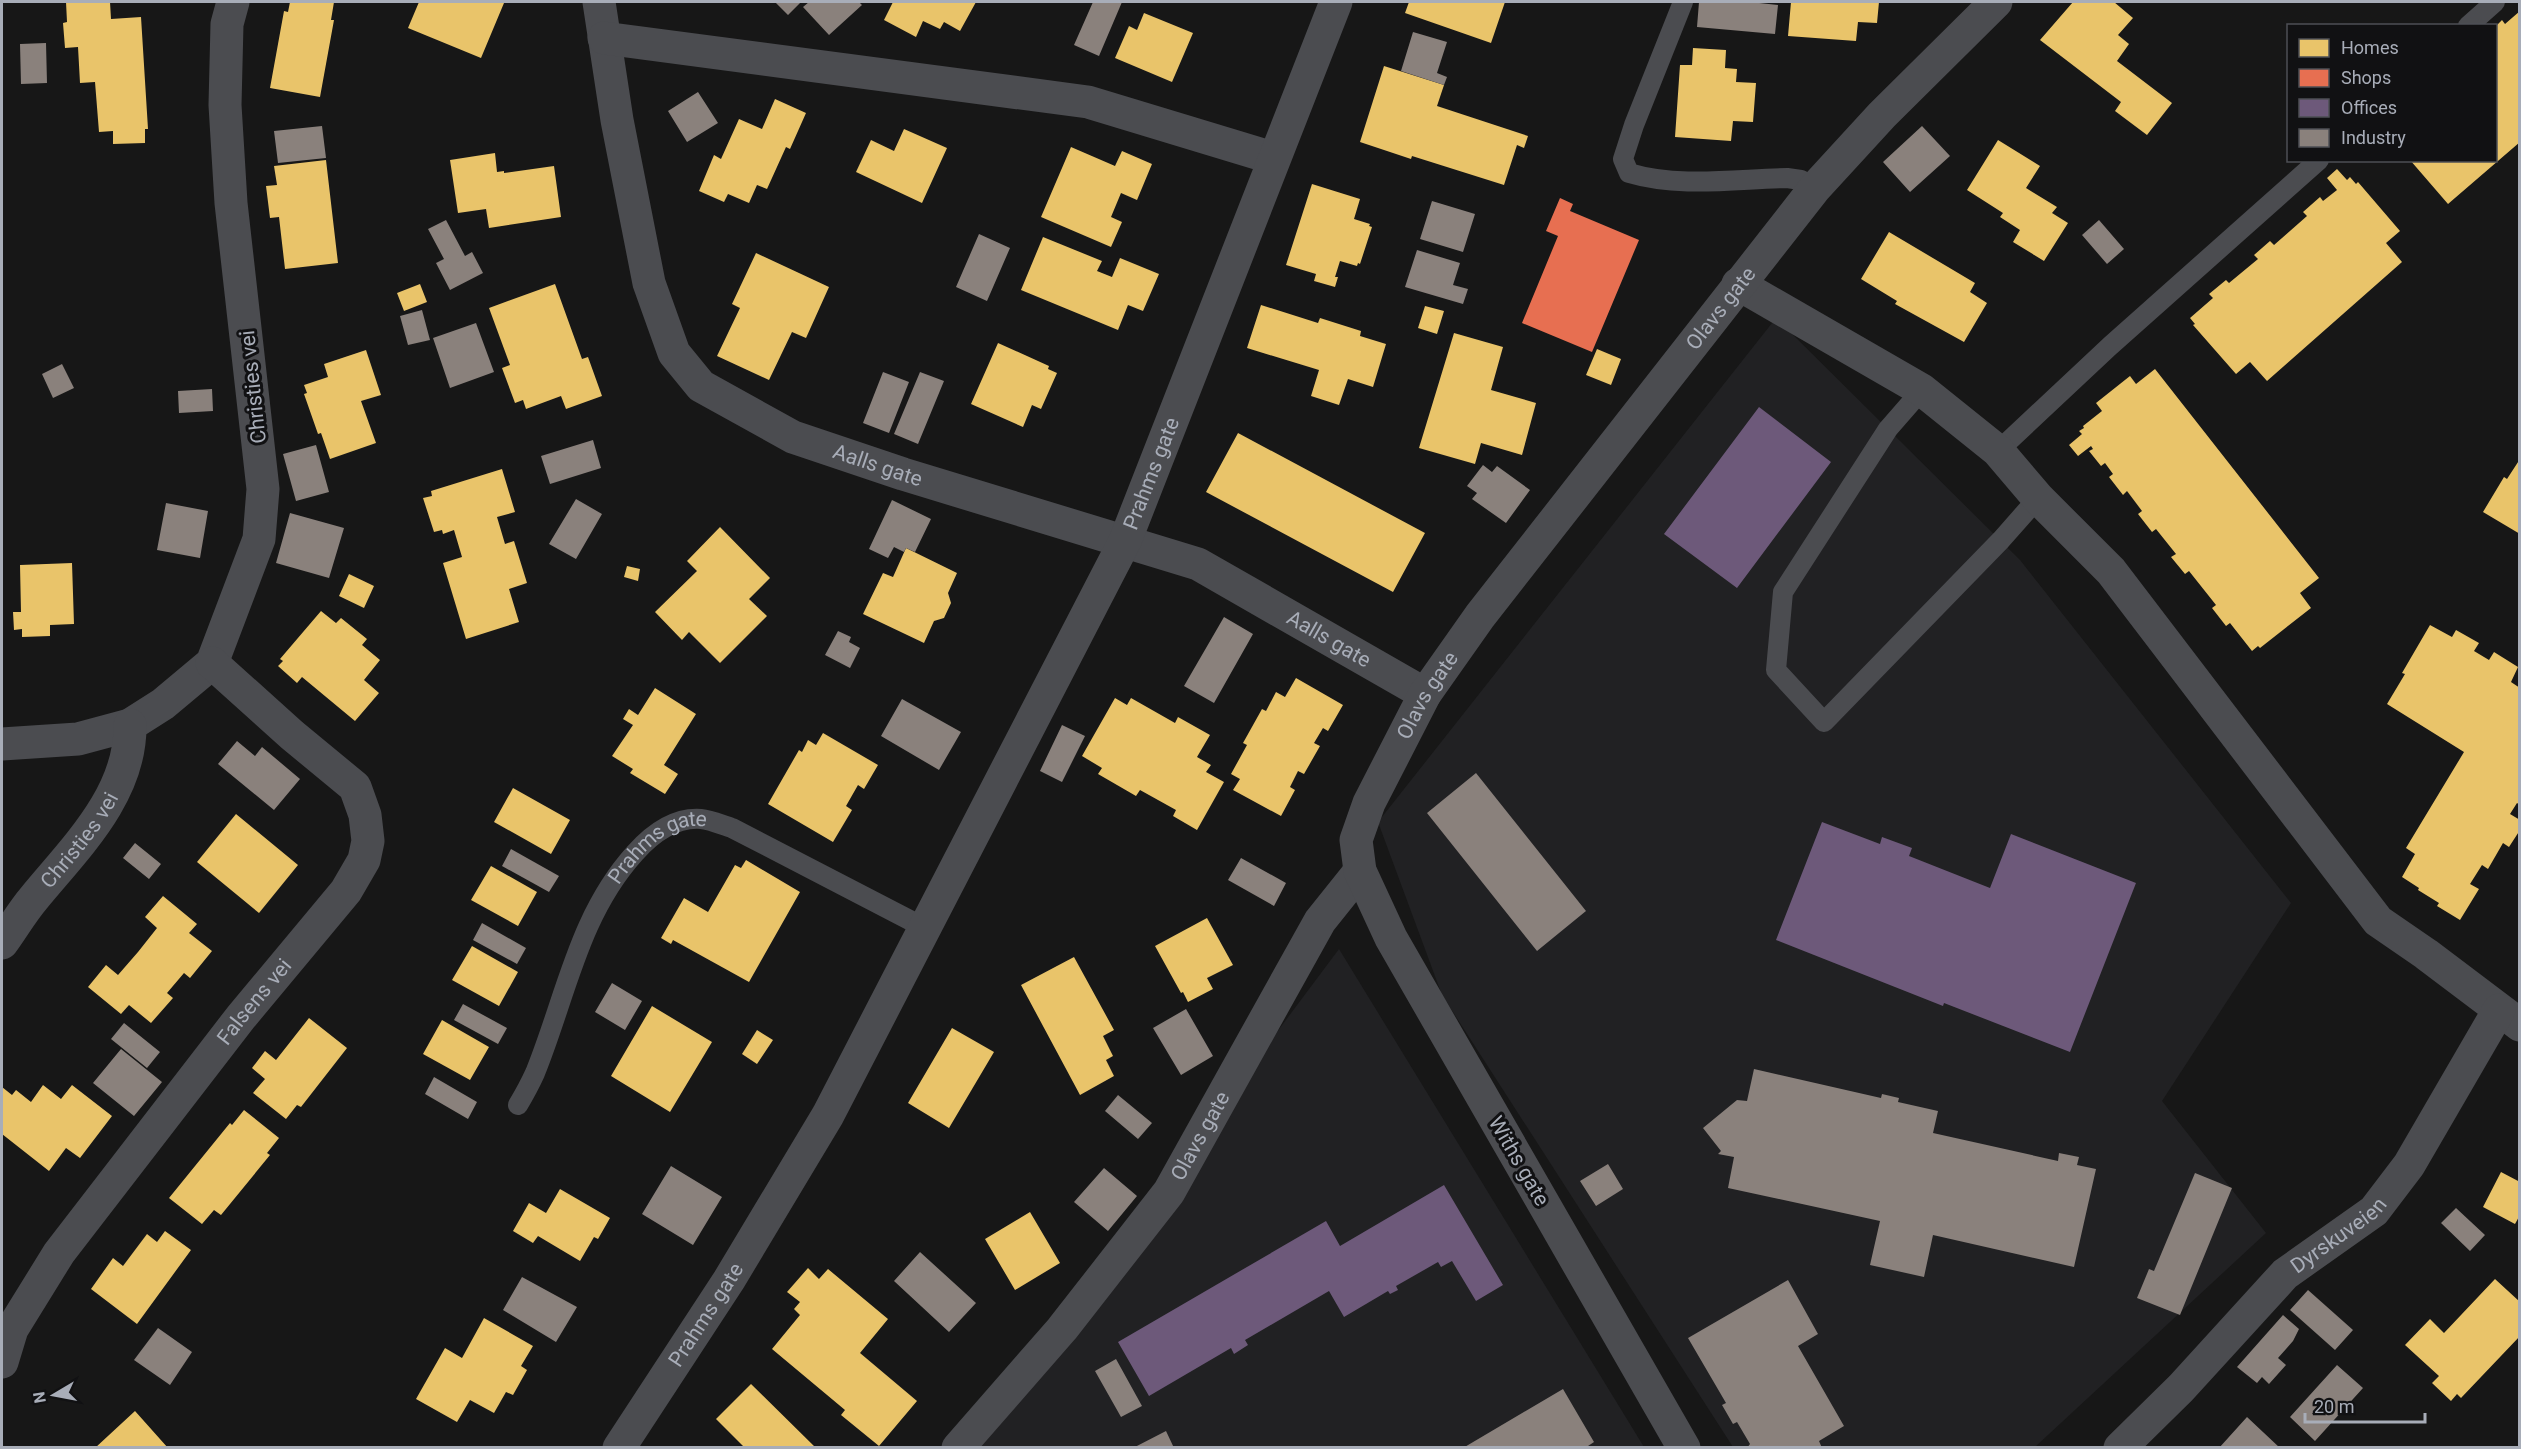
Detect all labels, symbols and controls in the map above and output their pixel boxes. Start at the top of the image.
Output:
legend [2287,24,2497,162]
text: Homes [2341,37,2399,58]
text: Shops [2341,67,2391,88]
text: Offices [2341,97,2397,118]
text: Industry [2341,127,2406,148]
street label: Olavs gate [1681,262,1760,355]
street label: Christies vei [235,329,271,445]
street label: Prahms gate [1119,414,1184,533]
street label: Aalls gate [830,439,925,491]
street label: Aalls gate [1283,606,1375,672]
street label: Olavs gate [1392,647,1463,743]
street label: Christies vei [36,788,123,893]
street label: Prahms gate [603,807,708,888]
street label: Falsens vei [212,954,296,1049]
street label: Olavs gate [1166,1087,1235,1185]
street label: Withs gate [1484,1112,1554,1210]
street label: Dyrskuveien [2286,1193,2392,1278]
street label: Prahms gate [664,1259,748,1371]
north arrow [24,1365,84,1425]
scale bar [2305,1386,2425,1424]
text: N [29,1390,50,1405]
text: 20 m [2314,1396,2354,1417]

